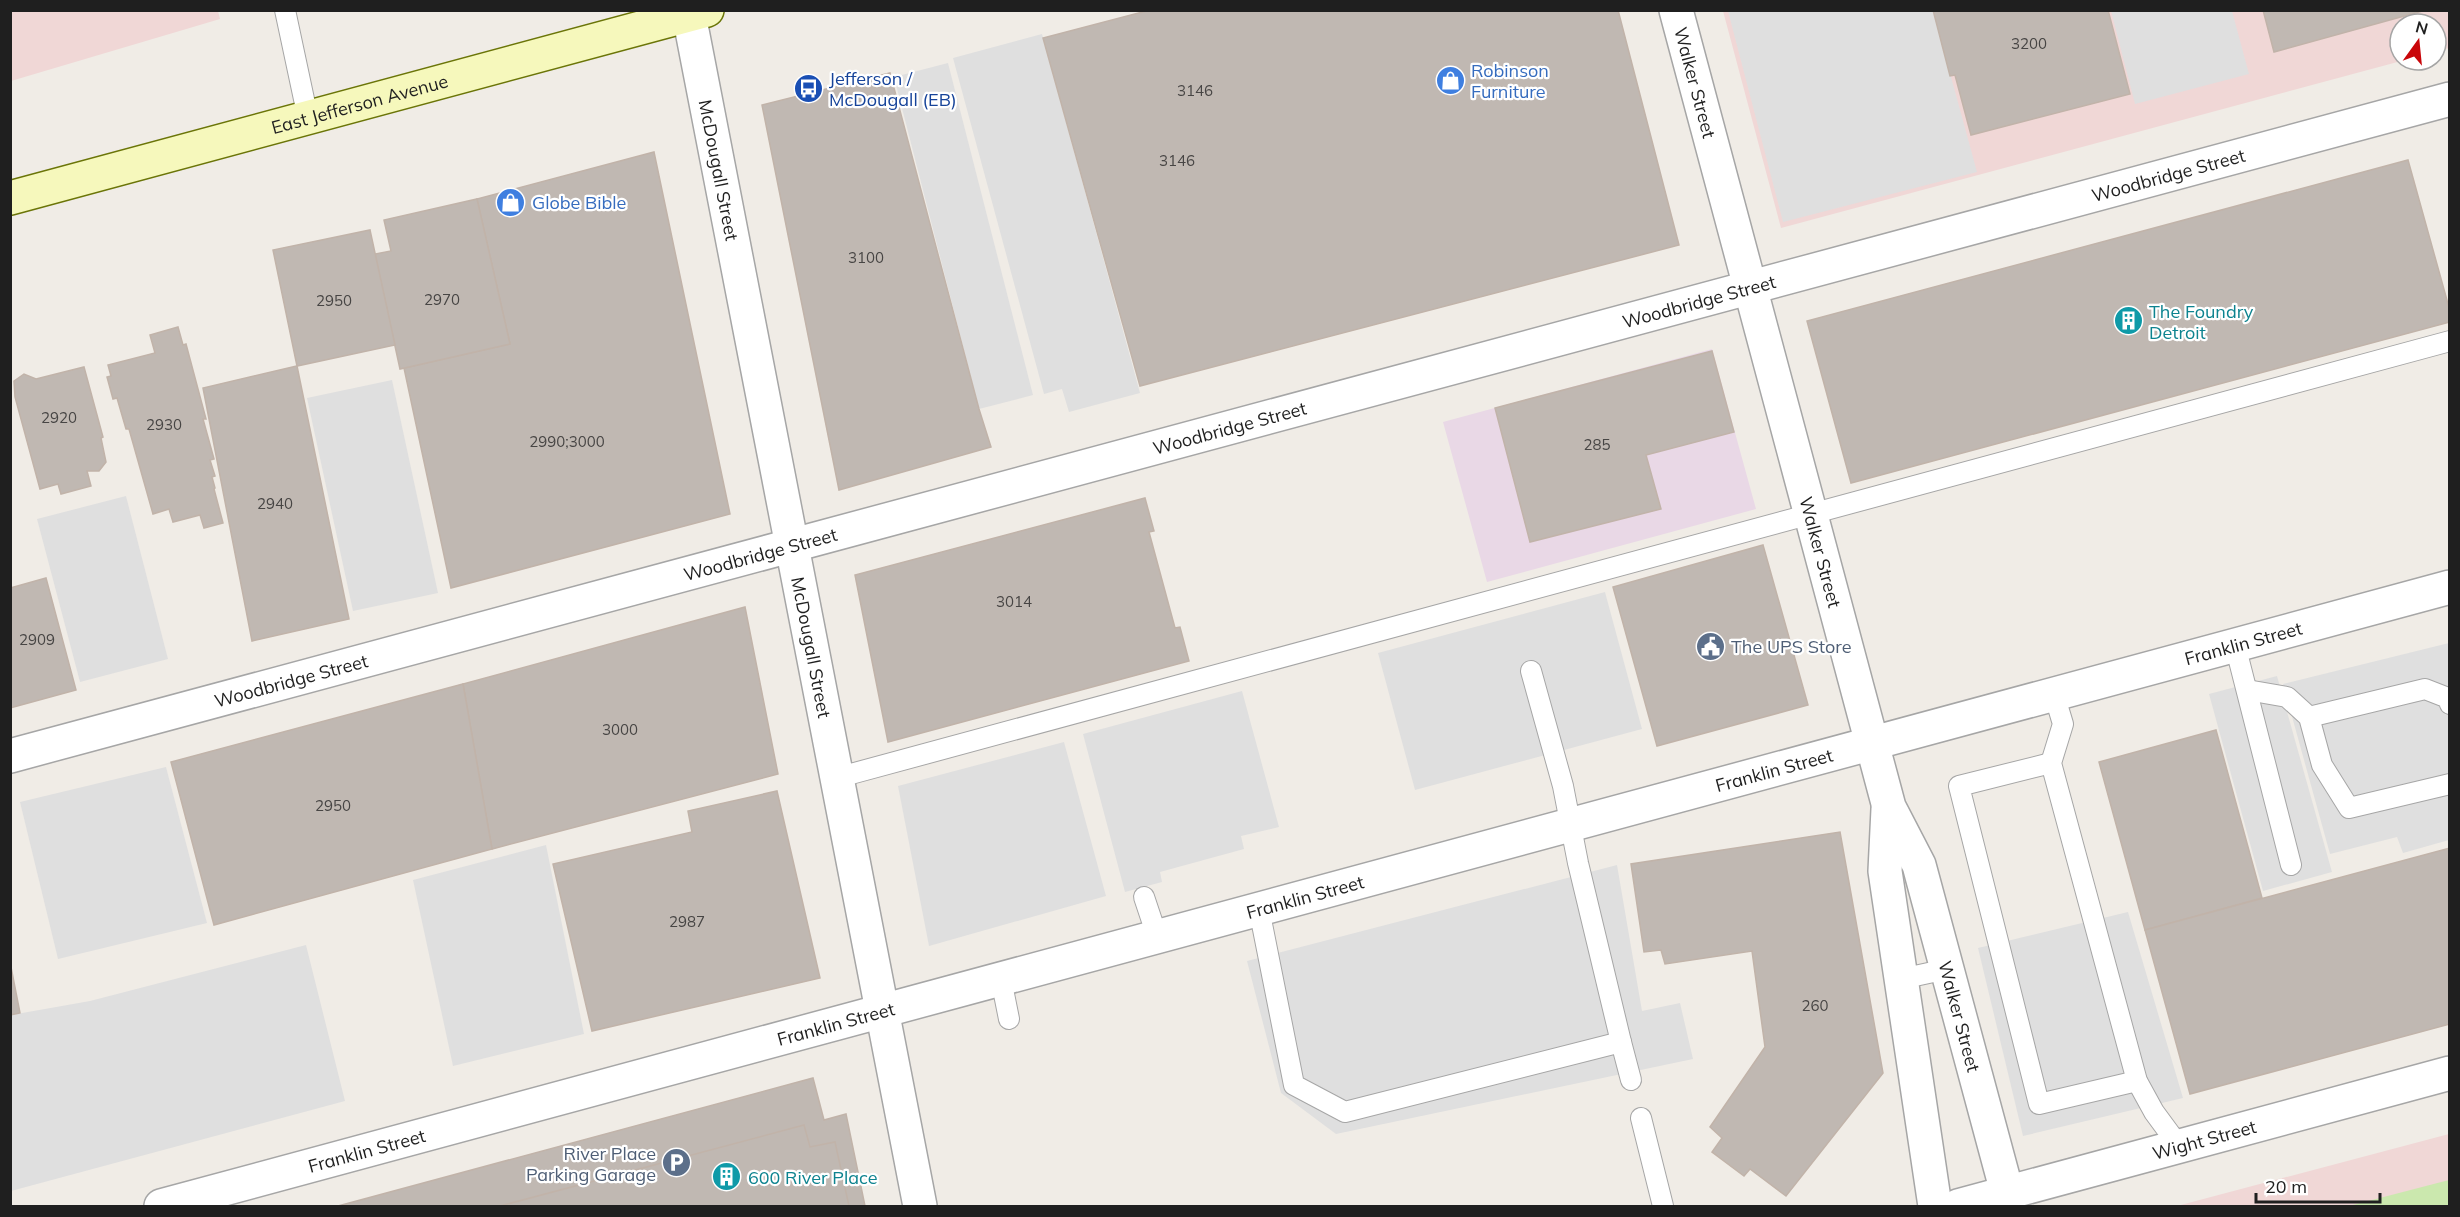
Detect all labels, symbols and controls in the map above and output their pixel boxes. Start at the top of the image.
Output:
north arrow [2388,12,2448,72]
text: N [2413,16,2430,39]
street label: Walker Street [1670,24,1721,141]
house number: 3200 [2011,34,2047,53]
place label: Robinson Furniture [1471,59,1549,103]
shop icon: Robinson Furniture [1434,64,1466,96]
place label: Jefferson / McDougall (EB) [829,67,957,111]
street label: East Jefferson Avenue [269,69,450,139]
bus stop icon: Jefferson / McDougall (EB) [792,72,824,104]
house number: 3146 [1177,81,1213,100]
street label: McDougall Street [694,98,744,243]
street label: Woodbridge Street [2089,143,2247,207]
house number: 3146 [1159,151,1195,170]
shop icon: Globe Bible [495,186,527,218]
place label: Globe Bible [532,191,626,214]
house number: 3100 [848,248,884,267]
street label: Woodbridge Street [1620,270,1778,333]
house number: 2970 [424,290,460,309]
house number: 2950 [316,291,352,310]
place label: The Foundry Detroit [2149,300,2254,344]
building icon: The Foundry Detroit [2112,305,2144,337]
street label: Woodbridge Street [1150,396,1309,459]
house number: 2920 [41,408,77,427]
house number: 2930 [146,415,182,434]
house number: 2990;3000 [529,432,605,451]
house number: 285 [1583,435,1611,454]
house number: 2940 [257,494,293,513]
street label: Walker Street [1795,494,1847,610]
street label: Woodbridge Street [681,522,840,586]
street label: McDougall Street [787,575,837,720]
house number: 3014 [996,592,1032,611]
street label: Franklin Street [2182,616,2304,670]
house number: 2909 [19,630,55,649]
public building icon: The UPS Store [1694,630,1726,662]
place label: The UPS Store [1731,635,1852,658]
street label: Woodbridge Street [212,649,370,712]
house number: 3000 [602,720,638,739]
street label: Franklin Street [1713,743,1835,797]
house number: 2950 [315,796,351,815]
street label: Franklin Street [1244,870,1366,924]
house number: 2987 [669,912,705,931]
street label: Walker Street [1934,958,1986,1074]
house number: 260 [1801,996,1829,1015]
street label: Franklin Street [774,997,897,1050]
street label: Wight Street [2150,1114,2259,1164]
street label: Franklin Street [305,1124,428,1177]
place label: River Place Parking Garage [526,1142,656,1186]
parking icon: River Place Parking Garage [661,1147,693,1179]
building icon: 600 River Place [711,1161,743,1193]
place label: 600 River Place [748,1166,878,1189]
scale bar [2256,1166,2380,1204]
text: 20 m [2265,1175,2307,1198]

